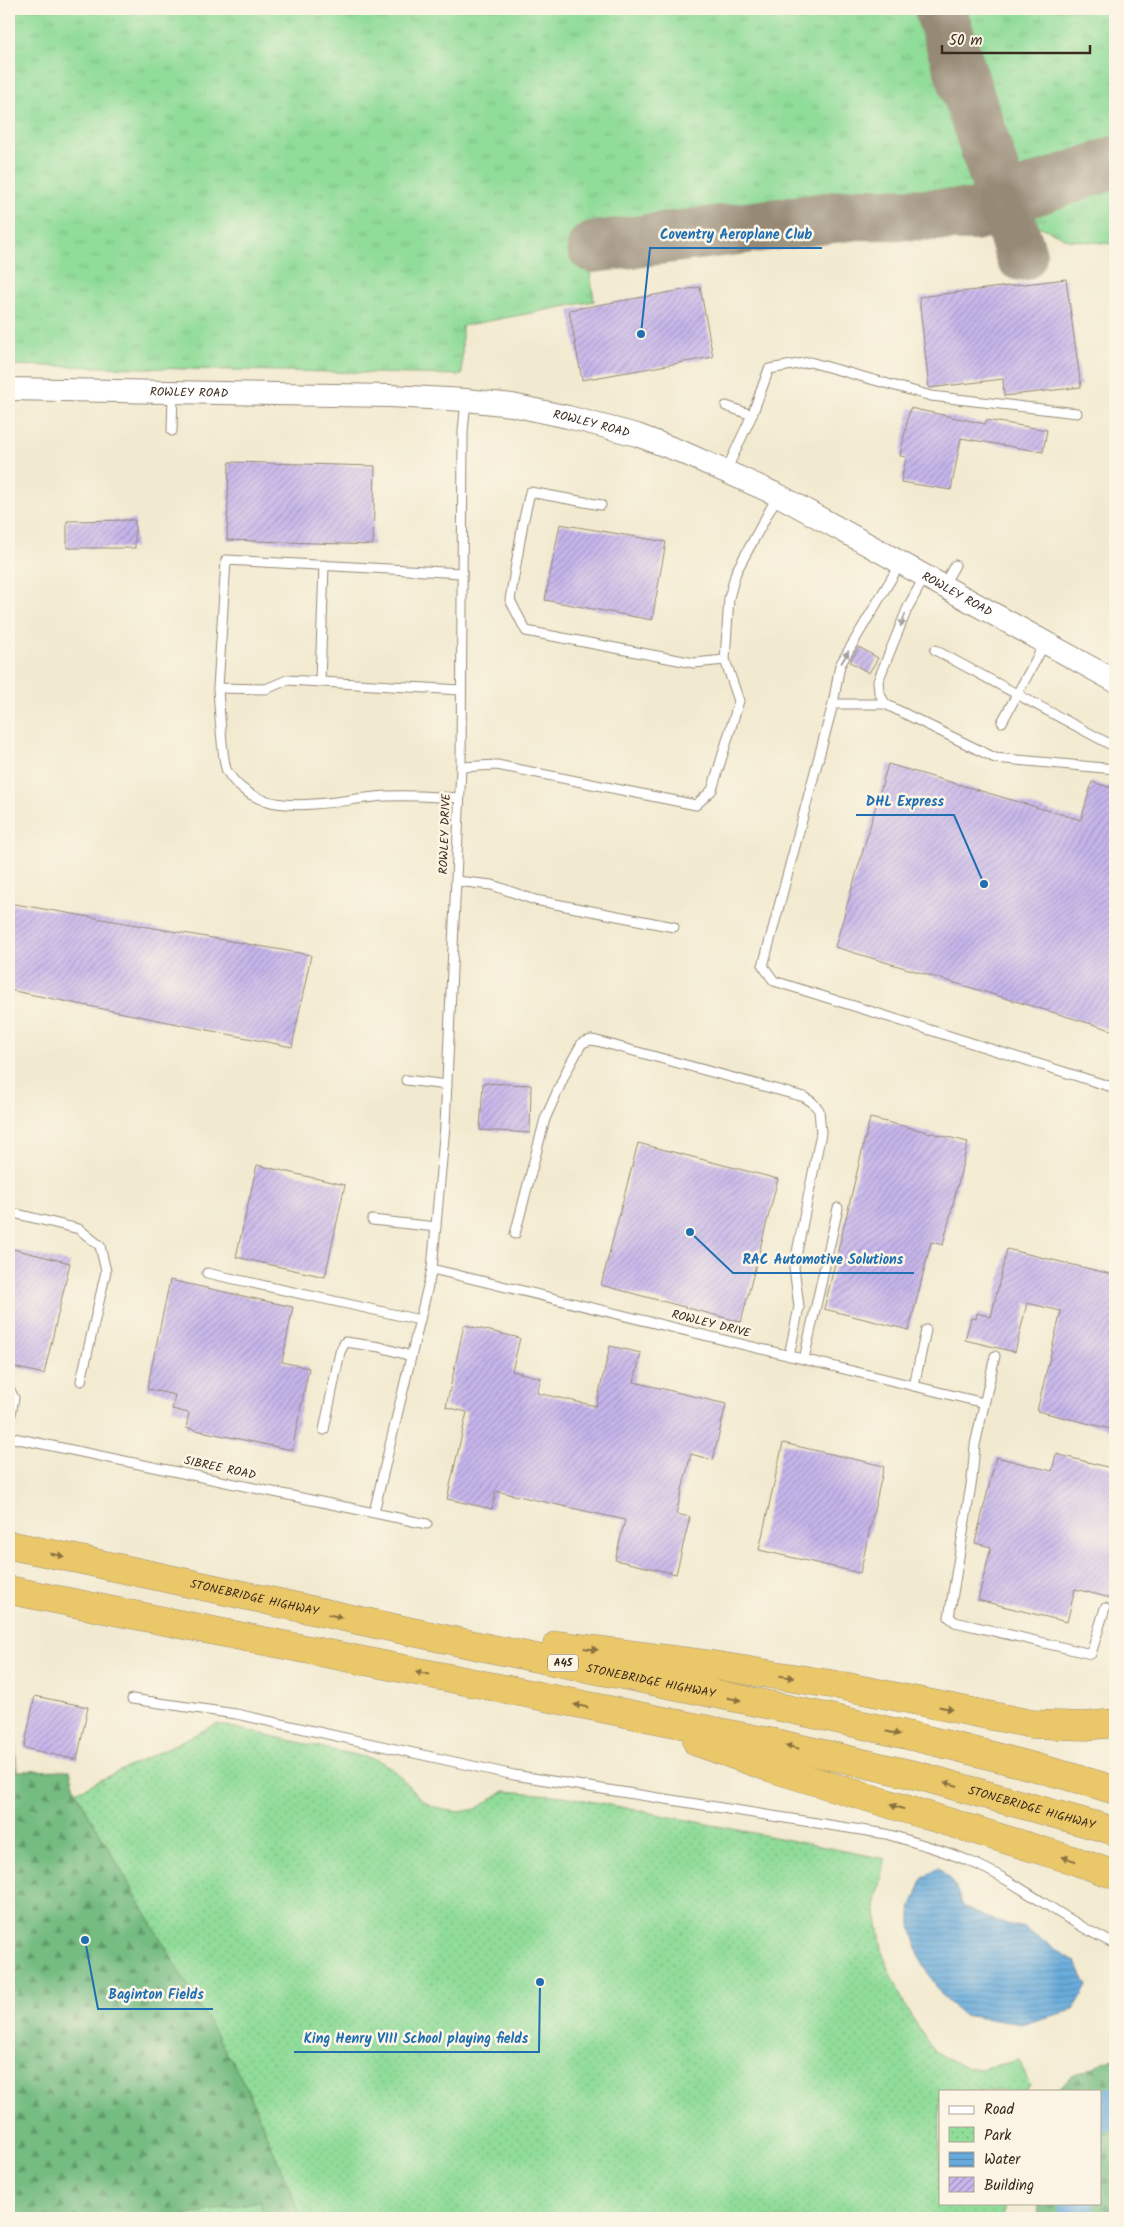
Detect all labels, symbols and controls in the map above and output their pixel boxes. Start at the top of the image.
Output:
scale bar [942,22,1089,54]
text: 50 m [949,29,983,53]
callout: Coventry Aeroplane Club [650,219,822,248]
text: Coventry Aeroplane Club [660,224,812,246]
street label: ROWLEY ROAD [150,382,229,403]
street label: ROWLEY ROAD [551,405,632,442]
street label: ROWLEY ROAD [918,567,996,621]
one-way arrow [899,612,906,627]
one-way arrow [840,650,849,663]
callout: DHL Express [856,786,954,815]
text: DHL Express [866,791,945,813]
street label: ROWLEY DRIVE [434,792,456,875]
callout: RAC Automotive Solutions [733,1244,914,1273]
text: RAC Automotive Solutions [743,1249,904,1271]
street label: ROWLEY DRIVE [669,1305,753,1343]
street label: SIBREE ROAD [182,1451,258,1485]
one-way arrow [49,1551,65,1559]
street label: STONEBRIDGE HIGHWAY [188,1574,322,1621]
one-way arrow [327,1612,342,1620]
one-way arrow [584,1646,600,1654]
road number: A45 [548,1655,578,1672]
street label: STONEBRIDGE HIGHWAY [584,1659,718,1703]
one-way arrow [415,1669,430,1677]
one-way arrow [779,1674,795,1682]
one-way arrow [726,1695,742,1703]
one-way arrow [573,1701,589,1709]
one-way arrow [939,1704,954,1712]
one-way arrow [885,1729,900,1737]
one-way arrow [785,1743,800,1751]
one-way arrow [943,1780,958,1788]
street label: STONEBRIDGE HIGHWAY [966,1781,1099,1835]
one-way arrow [889,1803,904,1811]
one-way arrow [1062,1855,1077,1863]
callout: Baginton Fields [98,1980,213,2009]
text: Baginton Fields [108,1984,204,2006]
callout: King Henry VIII School playing fields [294,2023,539,2052]
text: King Henry VIII School playing fields [304,2028,529,2050]
legend [939,2090,1102,2204]
text: Road [984,2098,1015,2122]
text: Park [984,2124,1012,2148]
text: Water [984,2148,1021,2172]
text: Building [984,2174,1034,2198]

